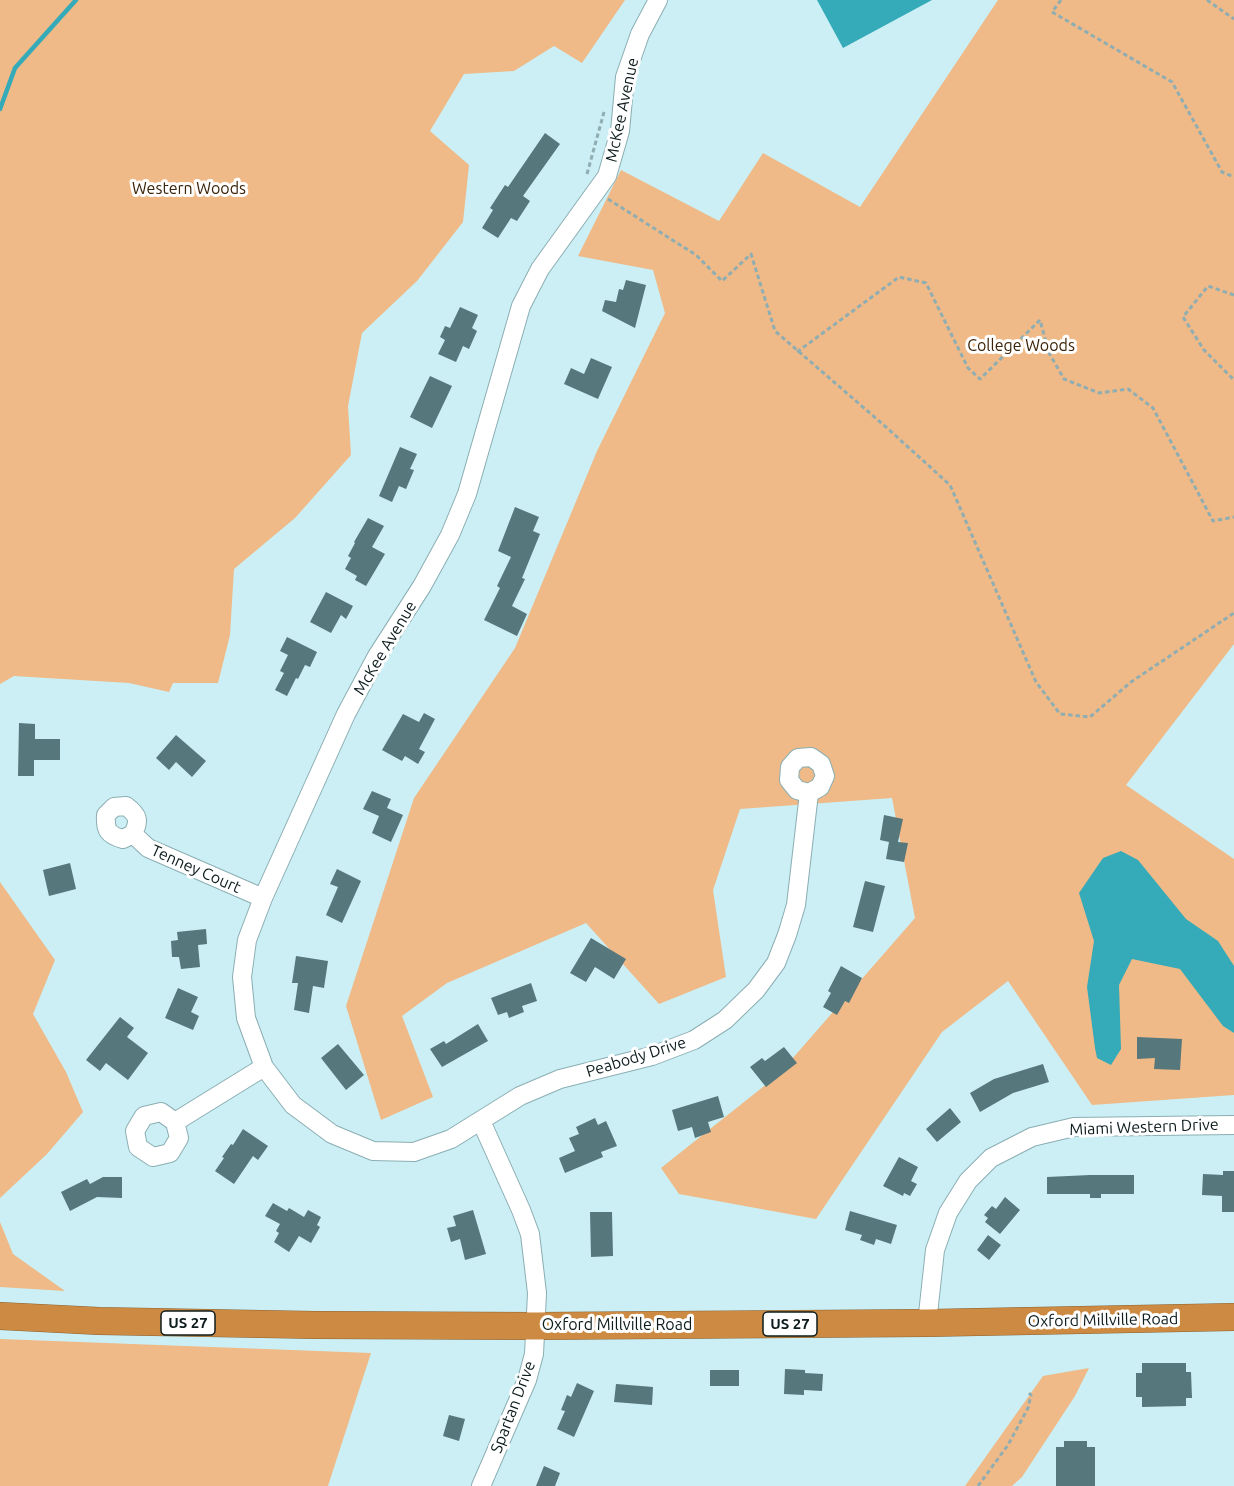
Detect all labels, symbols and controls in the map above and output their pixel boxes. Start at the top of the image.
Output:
street label: McKee Avenue [602,56,642,164]
park label: Western Woods [132,179,246,199]
park label: College Woods [967,336,1075,356]
street label: McKee Avenue [349,598,421,698]
street label: Tenney Court [148,841,244,897]
street label: Peabody Drive [584,1033,688,1081]
street label: Miami Western Drive [1069,1115,1219,1139]
street label: Oxford Millville Road [1028,1309,1178,1331]
road number: US 27 [161,1311,215,1335]
road number: US 27 [763,1312,817,1336]
street label: Oxford Millville Road [542,1315,692,1335]
street label: Spartan Drive [487,1358,539,1456]

